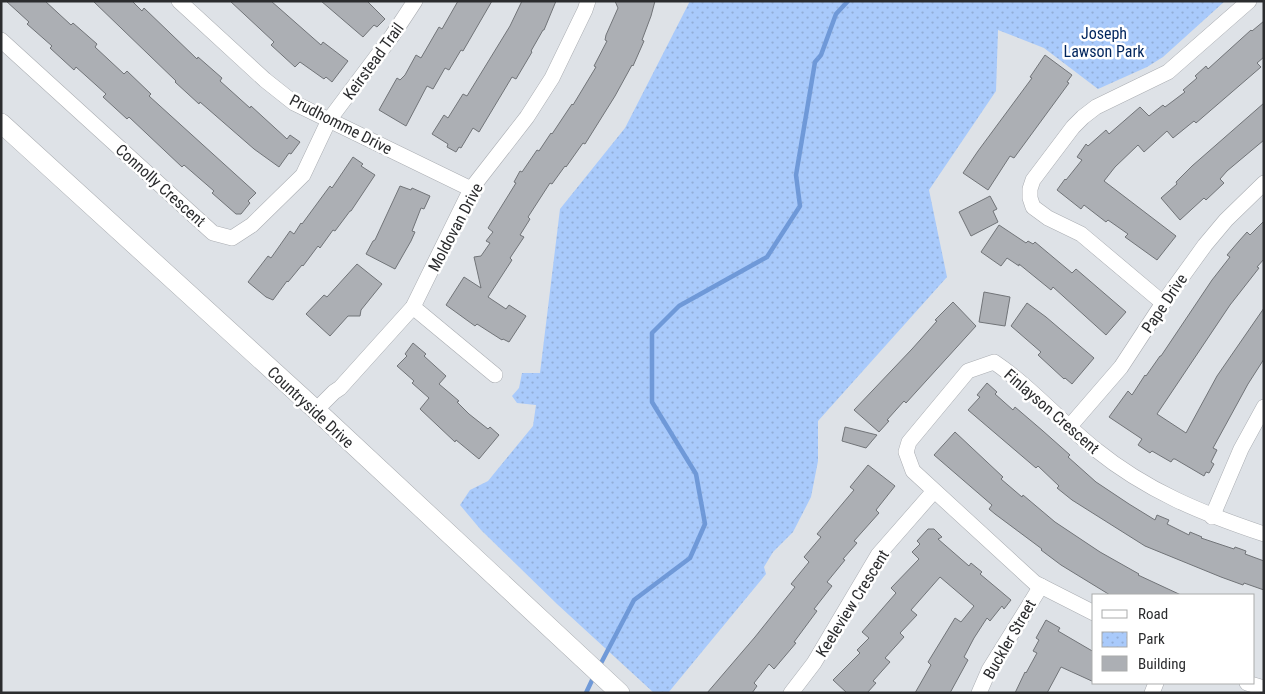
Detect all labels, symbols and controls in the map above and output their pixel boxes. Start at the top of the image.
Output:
street label: Keirstead Trail [339,19,408,103]
park label: Joseph Lawson Park [1064,24,1145,61]
street label: Prudhomme Drive [286,90,395,158]
street label: Connolly Crescent [112,140,210,231]
street label: Moldovan Drive [424,180,487,275]
street label: Pape Drive [1138,270,1191,337]
street label: Countryside Drive [264,363,358,452]
street label: Finlayson Crescent [1000,365,1103,458]
street label: Keeleview Crescent [812,546,893,660]
legend [1092,594,1255,684]
street label: Buckler Street [979,596,1040,682]
text: Road [1138,605,1168,623]
text: Park [1138,630,1165,648]
text: Building [1138,655,1186,673]

